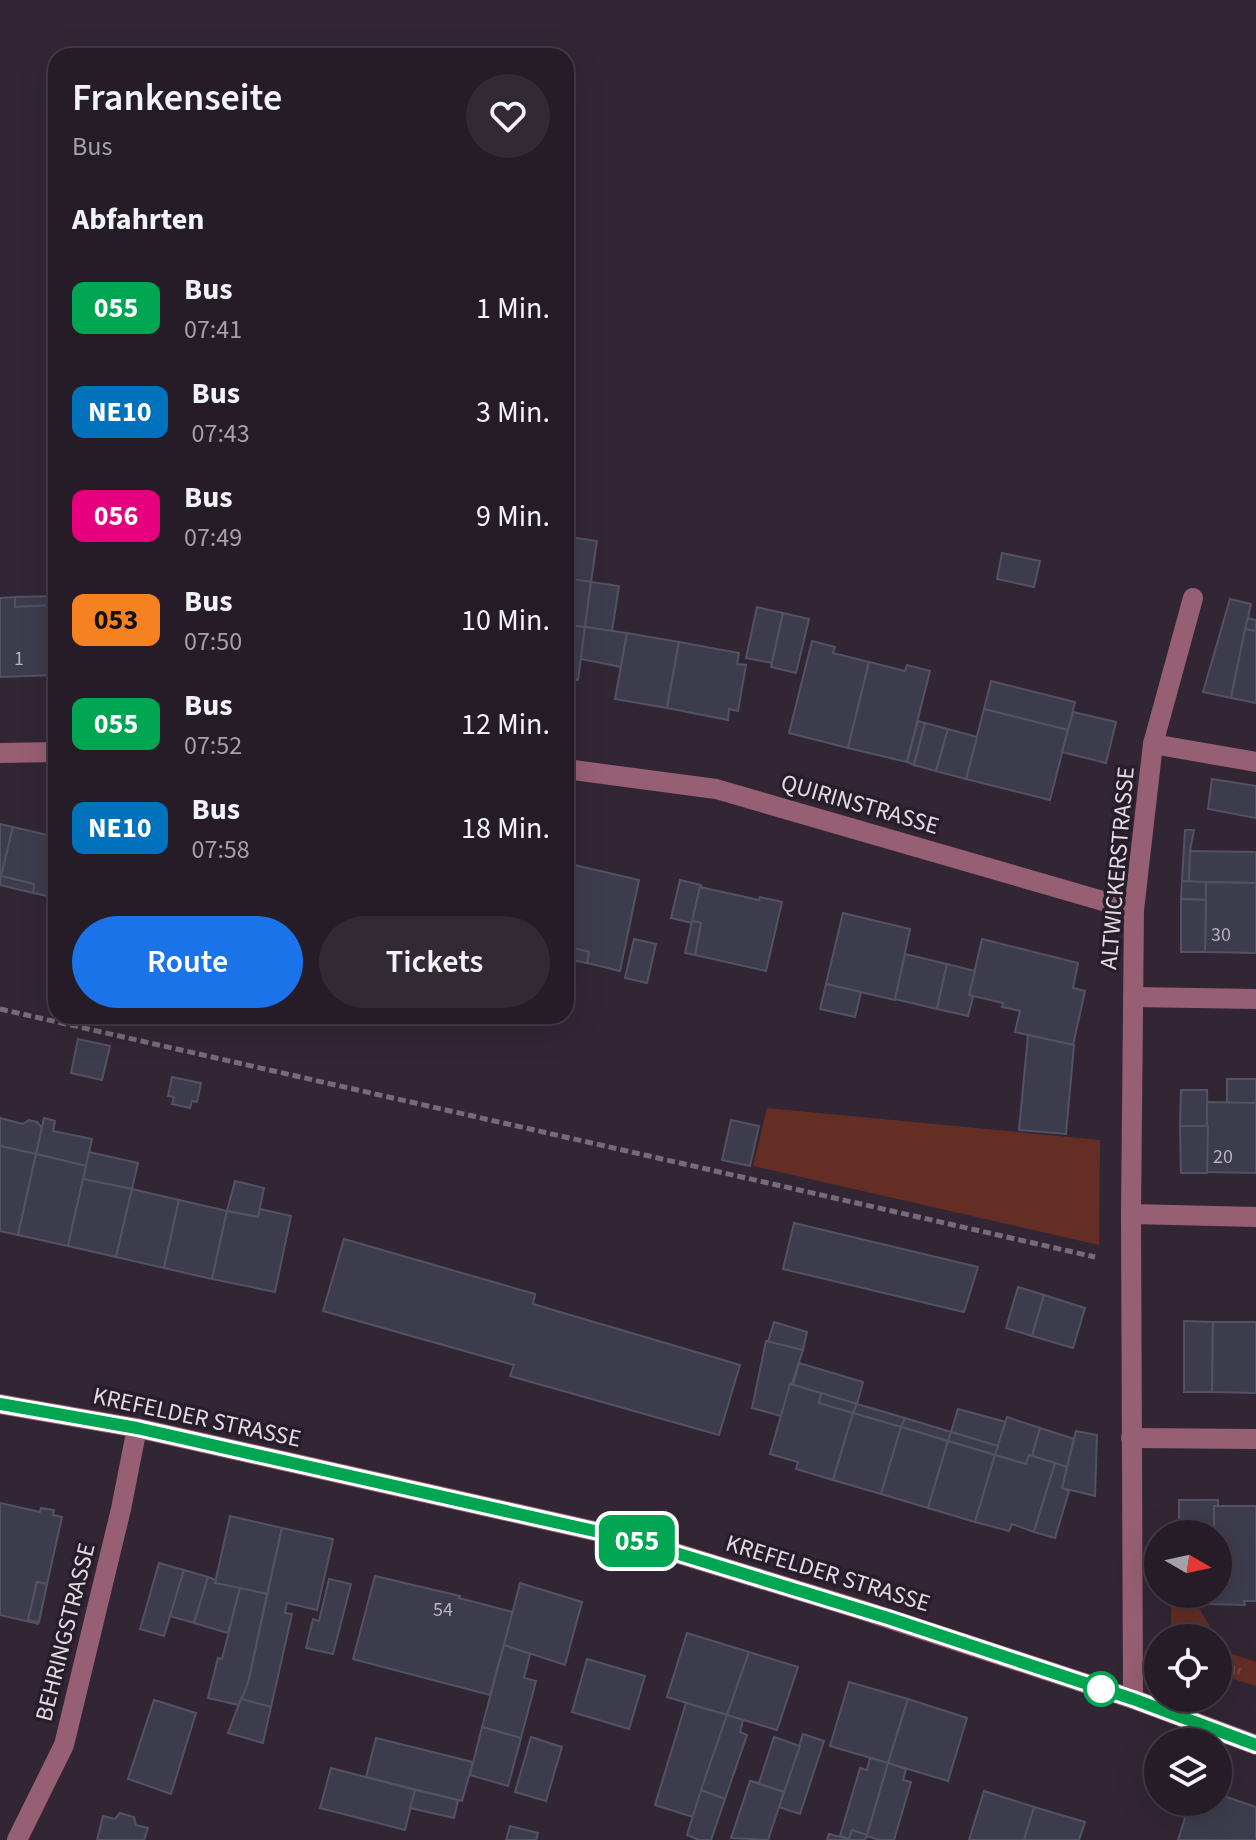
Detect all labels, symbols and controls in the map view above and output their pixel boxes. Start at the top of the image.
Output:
text: Frankenseite [72,71,282,125]
button: heart [466,74,550,158]
text: Bus [72,128,112,165]
text: Abfahrten [72,198,204,241]
text: Bus [184,268,232,311]
text: 1 Min. [476,287,550,330]
text: 055 [94,288,138,328]
text: 07:41 [184,311,242,348]
text: Bus [192,372,240,415]
text: 3 Min. [476,391,550,434]
text: NE10 [88,392,152,432]
text: 07:43 [192,415,250,452]
text: Bus [184,476,232,519]
text: 9 Min. [476,495,550,538]
text: 056 [94,496,138,536]
text: 07:49 [184,519,242,556]
text: Bus [184,580,232,623]
text: 10 Min. [461,599,550,642]
text: 053 [94,600,138,640]
text: 07:50 [184,623,242,660]
house number: 1 [14,645,24,673]
text: Bus [184,684,232,727]
text: 12 Min. [461,703,550,746]
text: 055 [94,704,138,744]
text: 07:52 [184,727,242,764]
street label: QUIRINSTRASSE [777,765,943,844]
street label: ALTWICKERSTRASSE [1091,765,1144,971]
text: Bus [192,788,240,831]
text: 18 Min. [461,807,550,850]
text: NE10 [88,808,152,848]
text: 07:58 [192,831,250,868]
button: Route [72,916,303,1008]
button: Tickets [319,916,550,1008]
house number: 30 [1211,921,1231,949]
house number: 20 [1213,1143,1233,1171]
street label: KREFELDER STRASSE [90,1378,304,1457]
line badge: 055 [591,1515,683,1567]
north arrow [1144,1520,1232,1608]
map controls [1144,1520,1232,1816]
text: 055 [615,1521,659,1561]
street label: KREFELDER STRASSE [721,1526,934,1621]
street label: BEHRINGSTRASSE [26,1539,105,1725]
house number: 54 [433,1596,453,1624]
button: locate [1144,1624,1232,1712]
unlabelled marker [1084,1672,1118,1706]
button: layers [1144,1728,1232,1816]

